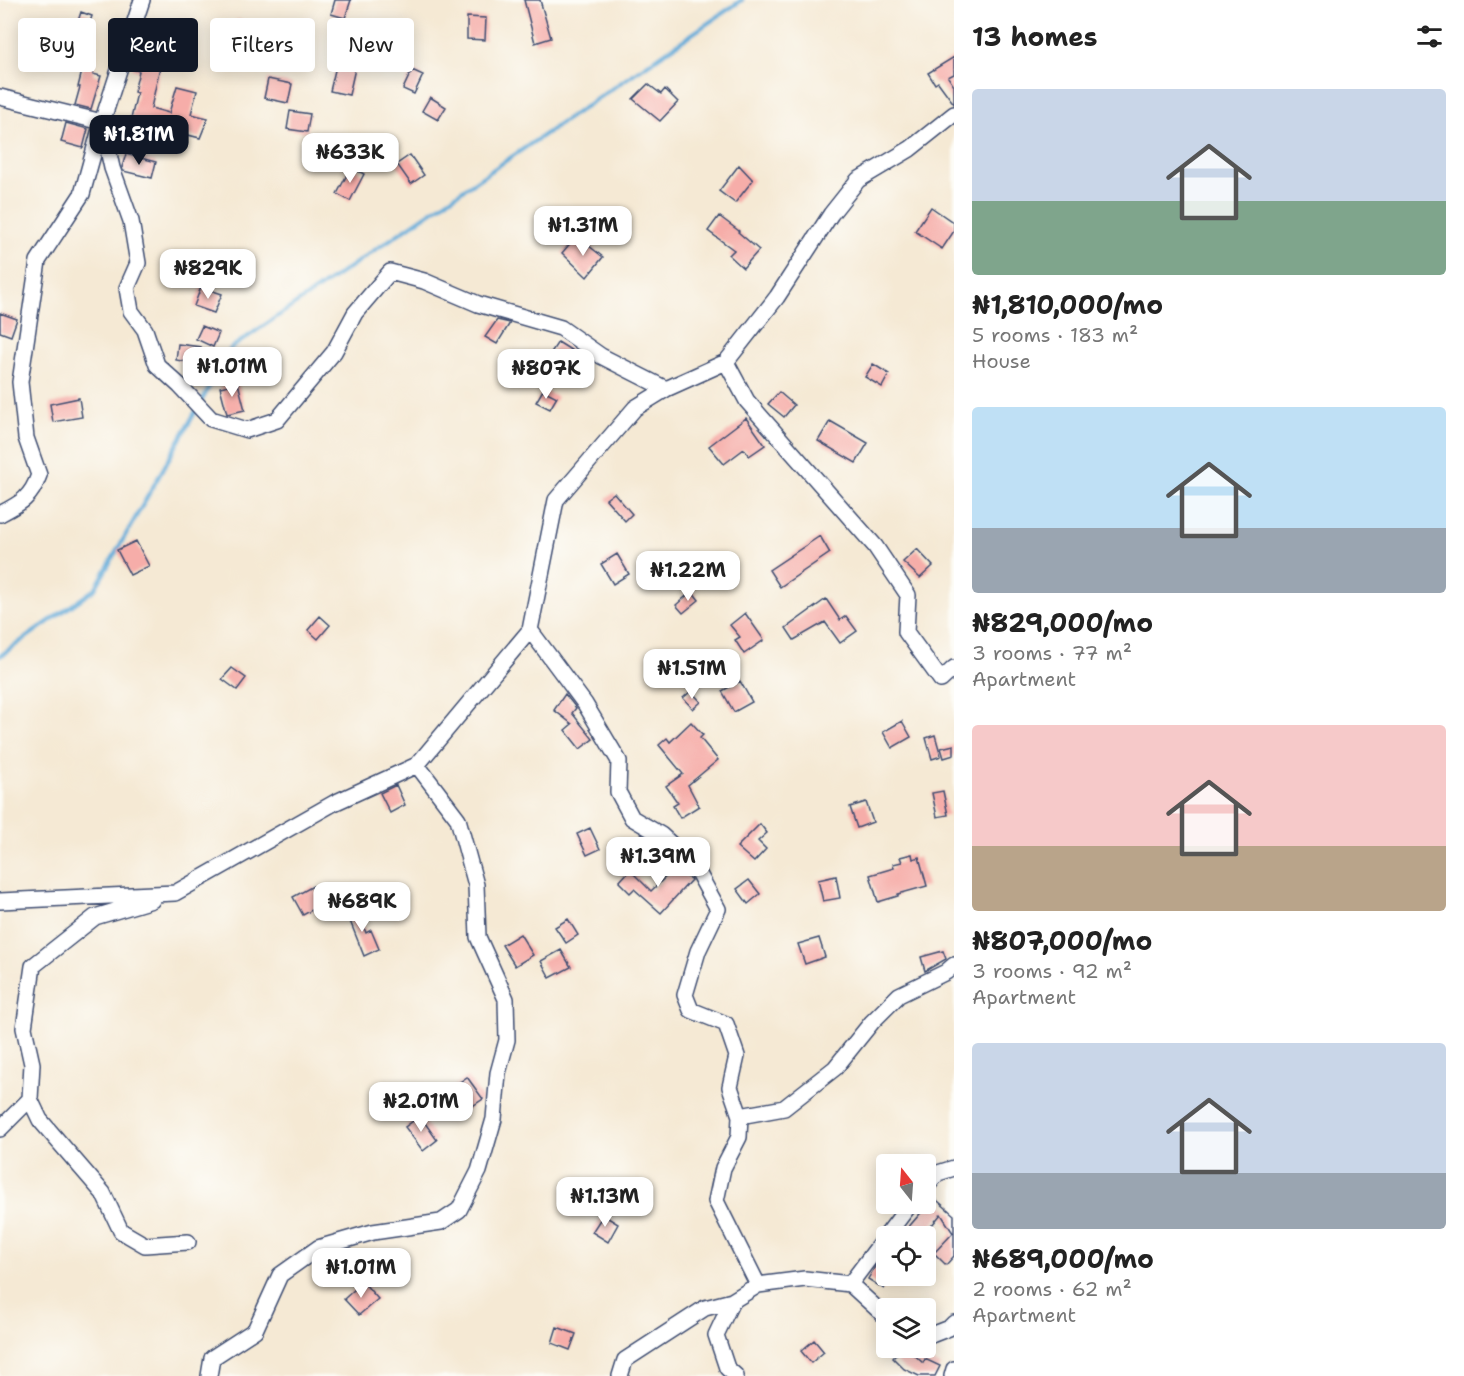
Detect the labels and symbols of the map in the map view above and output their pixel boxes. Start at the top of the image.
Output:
pin: ₦1.81M [90,115,188,166]
pin: ₦633K [308,133,392,184]
pin: ₦1.31M [534,206,632,257]
pin: ₦829K [166,249,250,300]
pin: ₦1.01M [183,347,281,398]
pin: ₦807K [504,349,588,400]
pin: ₦1.22M [639,551,737,602]
pin: ₦1.51M [643,649,741,700]
pin: ₦1.39M [609,837,707,888]
pin: ₦689K [320,882,404,933]
pin: ₦2.01M [372,1082,470,1133]
north arrow [876,1154,936,1214]
pin: ₦1.13M [556,1177,654,1228]
pin: ₦1.01M [312,1248,410,1299]

